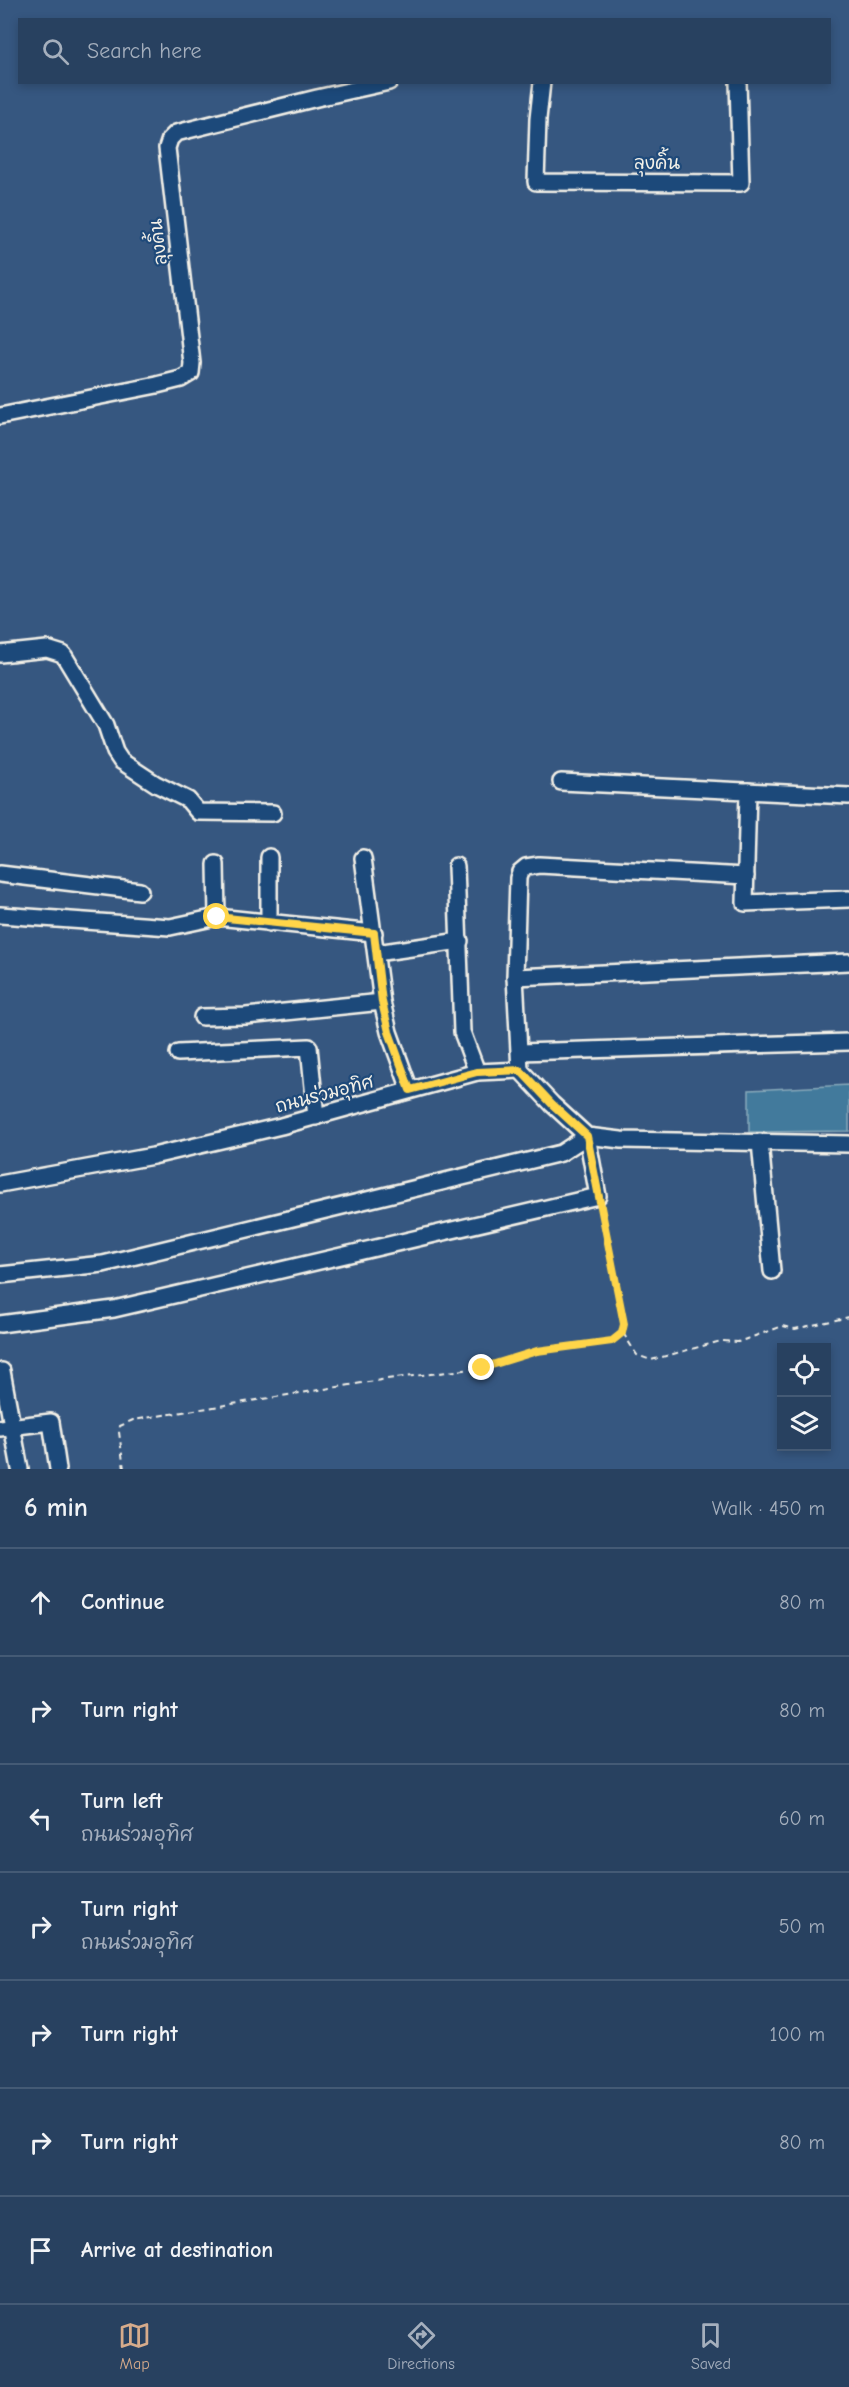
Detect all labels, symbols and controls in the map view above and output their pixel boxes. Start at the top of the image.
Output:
search box [18,18,831,84]
icon: search [39,35,72,68]
text: Search here [87,38,202,64]
street label: ลุงคิ้น [634,147,680,177]
street label: ลุงคิ้น [139,217,175,267]
route start [203,903,229,929]
street label: ถนนร่วมอุทิศ [272,1069,378,1120]
map controls [777,1343,831,1451]
button: locate [777,1343,831,1397]
route end [468,1354,494,1380]
button: layers [777,1397,831,1451]
text: 6 min [24,1493,88,1523]
text: Walk · 450 m [712,1497,825,1520]
icon: ahead [24,1586,57,1619]
text: Continue [81,1589,164,1615]
text: 80 m [779,1591,825,1614]
icon: right [24,1694,57,1727]
text: Turn right [81,1697,178,1723]
text: 80 m [779,1699,825,1722]
text: Turn left [81,1788,163,1814]
icon: left [24,1802,57,1835]
text: 60 m [779,1807,825,1830]
text: ถนนร่วมอุทิศ [81,1823,192,1846]
text: Turn right [81,1896,178,1922]
icon: right [24,1910,57,1943]
text: 50 m [779,1915,825,1938]
text: ถนนร่วมอุทิศ [81,1931,192,1954]
icon: right [24,2018,57,2051]
text: Turn right [81,2021,178,2047]
text: 100 m [770,2023,825,2046]
icon: right [24,2126,57,2159]
text: Turn right [81,2129,178,2155]
text: 80 m [779,2131,825,2154]
icon: arrive [24,2234,57,2267]
text: Arrive at destination [81,2237,273,2263]
tab: Map [118,2319,151,2373]
tab: Directions [387,2319,455,2373]
tab: Saved [691,2319,731,2373]

